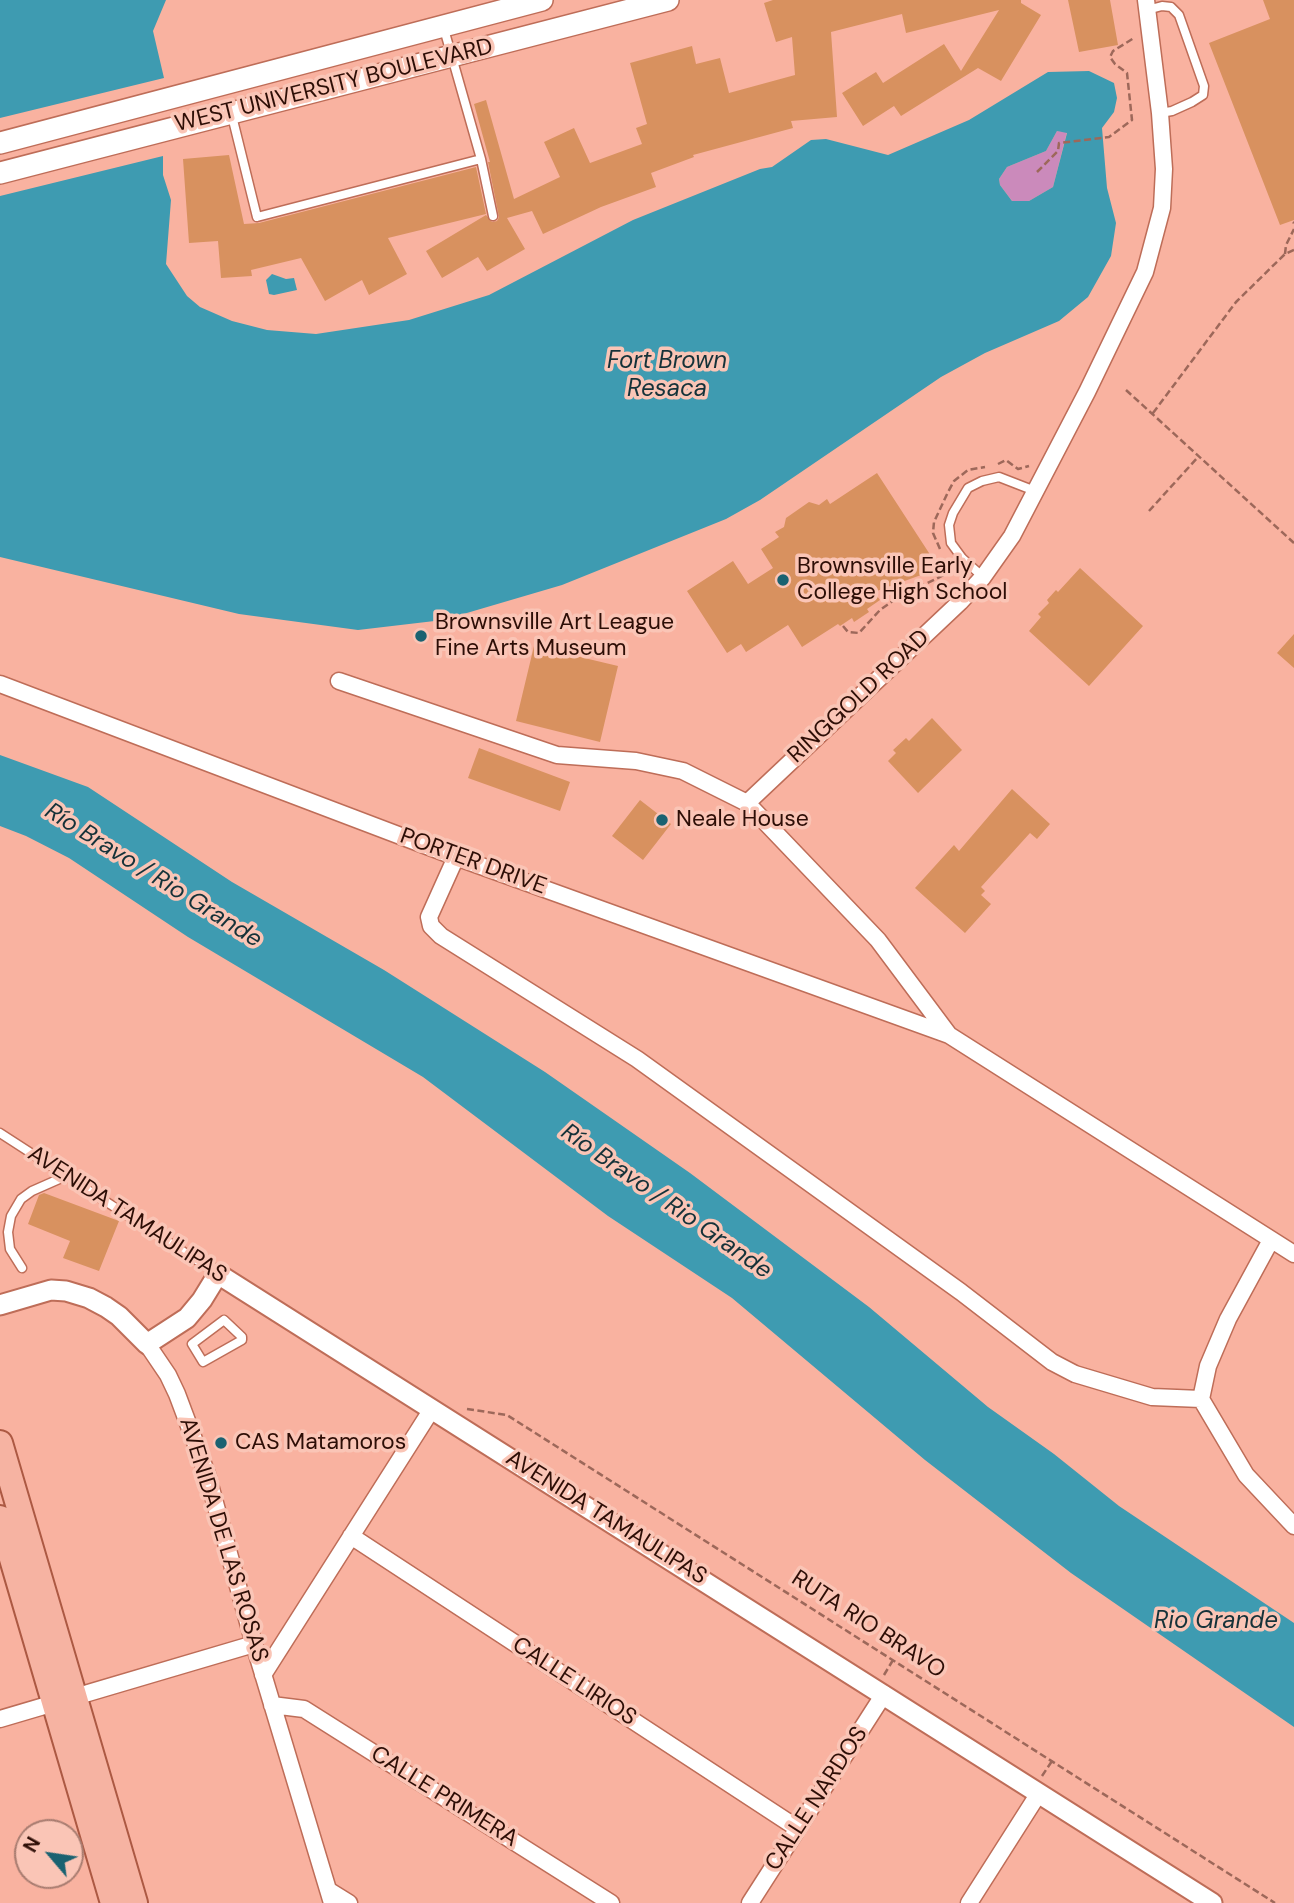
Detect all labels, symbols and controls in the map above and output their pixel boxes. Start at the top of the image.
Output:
street label: WEST UNIVERSITY BOULEVARD [172,33,496,139]
water label: Fort Brown Resaca [607,348,727,404]
place label: Brownsville Early College High School [797,553,1007,607]
marker: Brownsville Early College High School [775,572,791,588]
place label: Brownsville Art League Fine Arts Museum [435,609,674,663]
street label: RINGGOLD ROAD [783,624,935,770]
marker: Brownsville Art League Fine Arts Museum [413,628,429,644]
water label: Río Bravo / Rio Grande [39,797,267,955]
place label: Neale House [676,806,809,834]
marker: Neale House [654,812,670,828]
street label: PORTER DRIVE [396,823,550,901]
water label: Río Bravo / Rio Grande [555,1118,777,1286]
street label: AVENIDA TAMAULIPAS [22,1140,232,1290]
street label: AVENIDA DE LAS ROSAS [173,1415,273,1665]
place label: CAS Matamoros [235,1429,406,1457]
marker: CAS Matamoros [213,1435,229,1451]
street label: AVENIDA TAMAULIPAS [501,1445,711,1591]
street label: RUTA RIO BRAVO [786,1565,950,1685]
water label: Rio Grande [1154,1608,1278,1636]
street label: CALLE LIRIOS [507,1632,641,1732]
street label: CALLE NARDOS [760,1722,874,1876]
street label: CALLE PRIMERA [365,1741,523,1853]
north arrow [14,1819,84,1889]
text: N [18,1832,46,1857]

